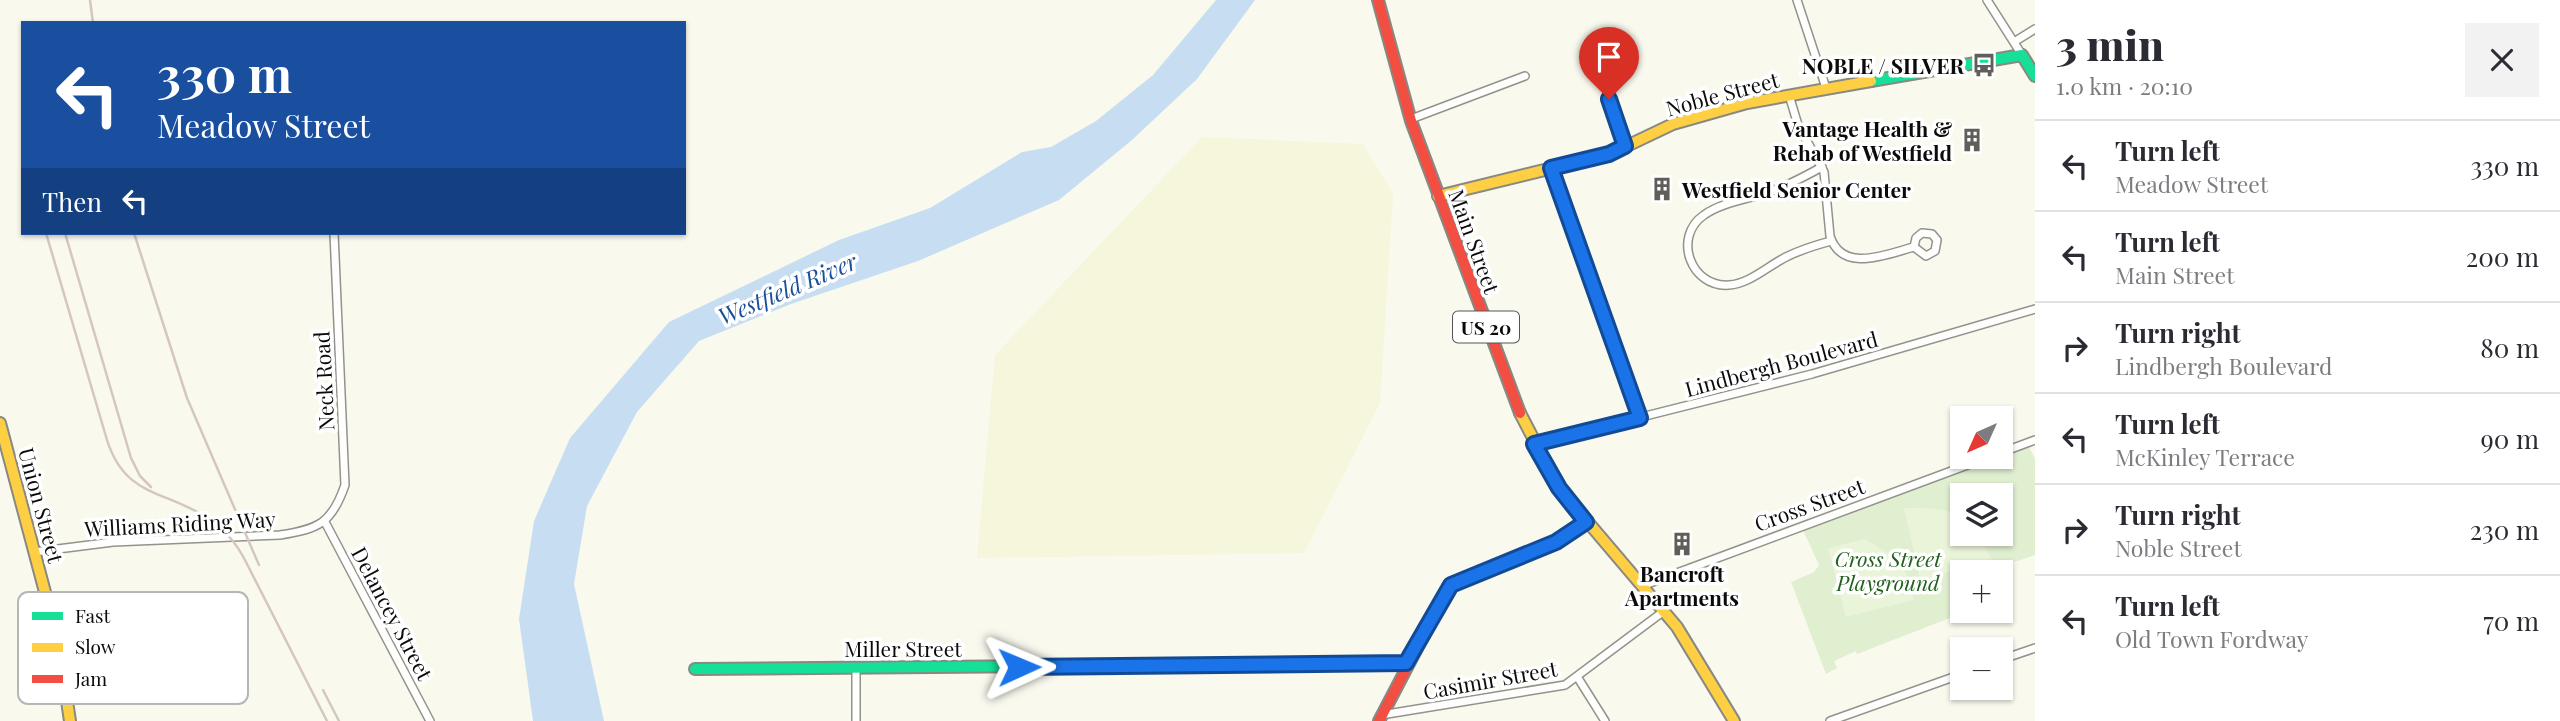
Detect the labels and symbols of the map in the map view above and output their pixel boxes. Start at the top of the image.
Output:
pin [1579,27,1639,99]
place label: NOBLE / SILVER [1802,51,1964,79]
bus stop icon: NOBLE / SILVER [1970,51,1998,79]
street label: Noble Street [1663,64,1782,121]
place label: Vantage Health & Rehab of Westfield [1773,114,1952,166]
building icon: Vantage Health & Rehab of Westfield [1958,126,1986,154]
building icon: Westfield Senior Center [1648,175,1676,203]
place label: Westfield Senior Center [1681,175,1911,203]
street label: Main Street [1443,185,1507,298]
water label: Westfield River [713,244,862,331]
road number: US 20 [1453,312,1519,342]
street label: Lindbergh Boulevard [1681,324,1881,402]
street label: Neck Road [306,331,340,431]
north arrow [1950,406,2012,469]
street label: Union Street [13,444,71,566]
street label: Cross Street [1750,471,1868,537]
street label: Williams Riding Way [83,504,277,542]
building icon: Bancroft Apartments [1668,530,1696,558]
street label: Delancey Street [346,541,440,685]
park label: Cross Street Playground [1835,544,1942,596]
place label: Bancroft Apartments [1624,559,1739,611]
legend [18,592,248,704]
text: Fast [75,602,111,628]
position arrow [982,630,1056,704]
text: Slow [75,633,116,659]
street label: Miller Street [844,634,962,662]
street label: Casimir Street [1421,653,1560,705]
text: Jam [74,665,107,691]

